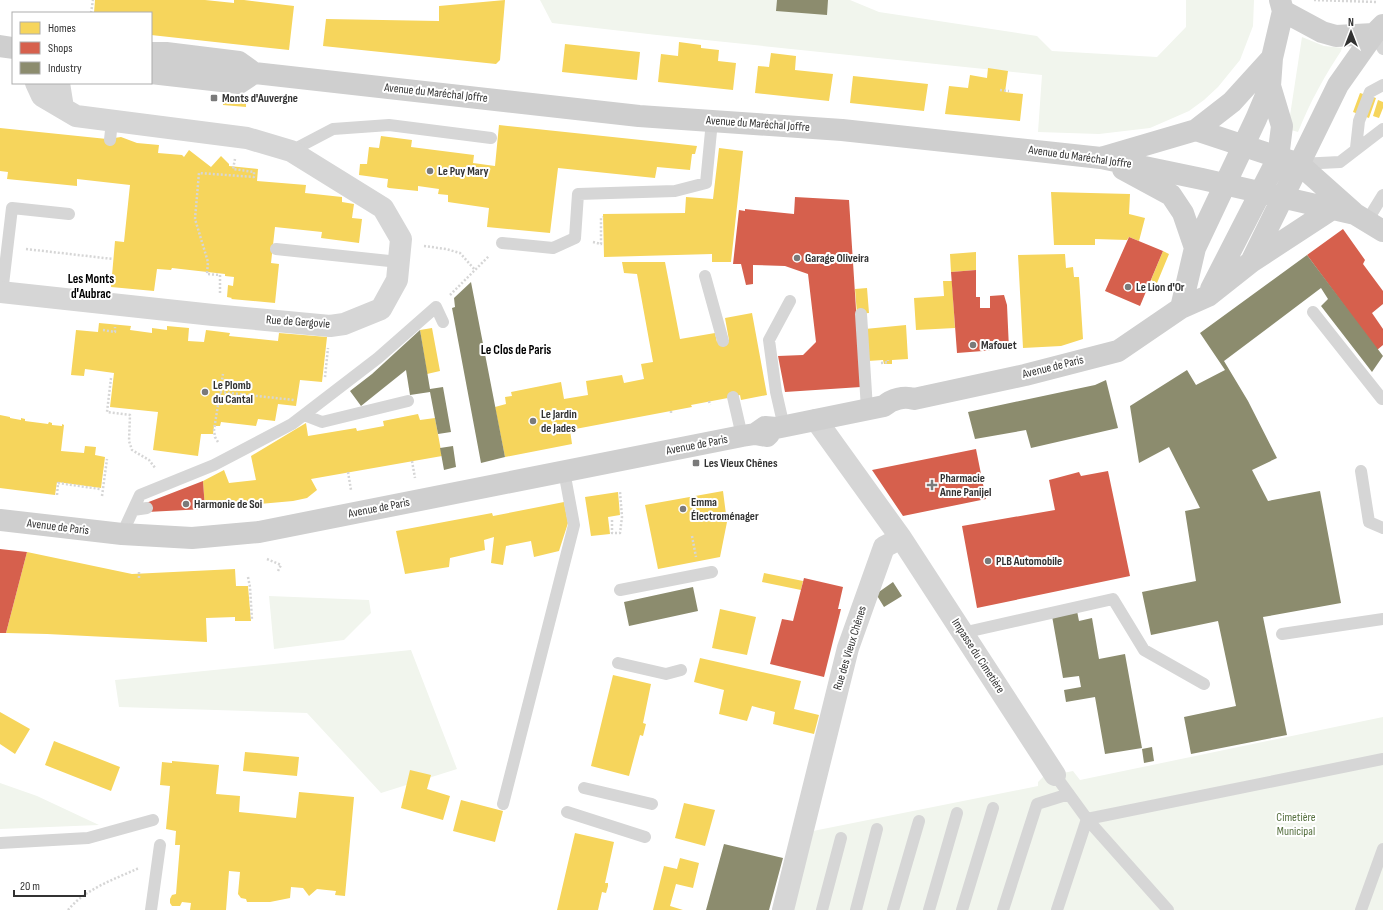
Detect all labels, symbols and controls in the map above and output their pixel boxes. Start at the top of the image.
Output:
legend [12,12,152,84]
north arrow [1331,12,1371,52]
text: N [1348,16,1354,29]
text: Homes [48,21,76,36]
text: Shops [48,41,73,56]
text: Industry [48,61,82,76]
street label: Avenue du Maréchal Joffre [382,80,489,106]
place label: Monts d'Auvergne [222,91,298,106]
marker: Monts d'Auvergne [209,93,219,103]
street label: Avenue du Maréchal Joffre [705,113,811,135]
street label: Avenue du Maréchal Joffre [1026,142,1133,172]
place label: Le Puy Mary [438,164,489,179]
marker: Le Puy Mary [425,166,435,176]
place label: Garage Oliveira [805,251,869,266]
marker: Garage Oliveira [792,253,802,263]
district label: Les Monts d'Aubrac [68,271,114,302]
place label: Le Lion d'Or [1136,280,1185,295]
marker: Le Lion d'Or [1123,282,1133,292]
street label: Rue de Gergovie [265,312,331,332]
place label: Mafouet [981,338,1017,353]
marker: Mafouet [968,340,978,350]
district label: Le Clos de Paris [481,342,551,358]
street label: Avenue de Paris [1020,352,1085,382]
place label: Le Plomb du Cantal [213,378,253,407]
marker: Le Plomb du Cantal [200,387,210,397]
place label: Le Jardin de Jades [541,407,577,436]
marker: Le Jardin de Jades [528,416,538,426]
street label: Avenue de Paris [664,432,729,459]
place label: Les Vieux Chênes [704,456,778,471]
marker: Les Vieux Chênes [691,458,701,468]
place label: Pharmacie Anne Panijel [939,471,991,500]
marker: Pharmacie Anne Panijel [927,480,937,490]
street label: Avenue de Paris [346,495,411,522]
place label: Emma Électroménager [691,495,759,524]
place label: Harmonie de Soi [194,497,262,512]
marker: Harmonie de Soi [181,499,191,509]
marker: Emma Électroménager [678,504,688,514]
street label: Avenue de Paris [25,516,90,538]
place label: PLB Automobile [996,554,1062,569]
marker: PLB Automobile [983,556,993,566]
street label: Rue des Vieux Chênes [830,604,870,692]
street label: Impasse du Cimetière [948,616,1008,696]
park label: Cimetière Municipal [1276,810,1316,839]
scale bar [14,872,85,898]
text: 20 m [20,879,40,894]

